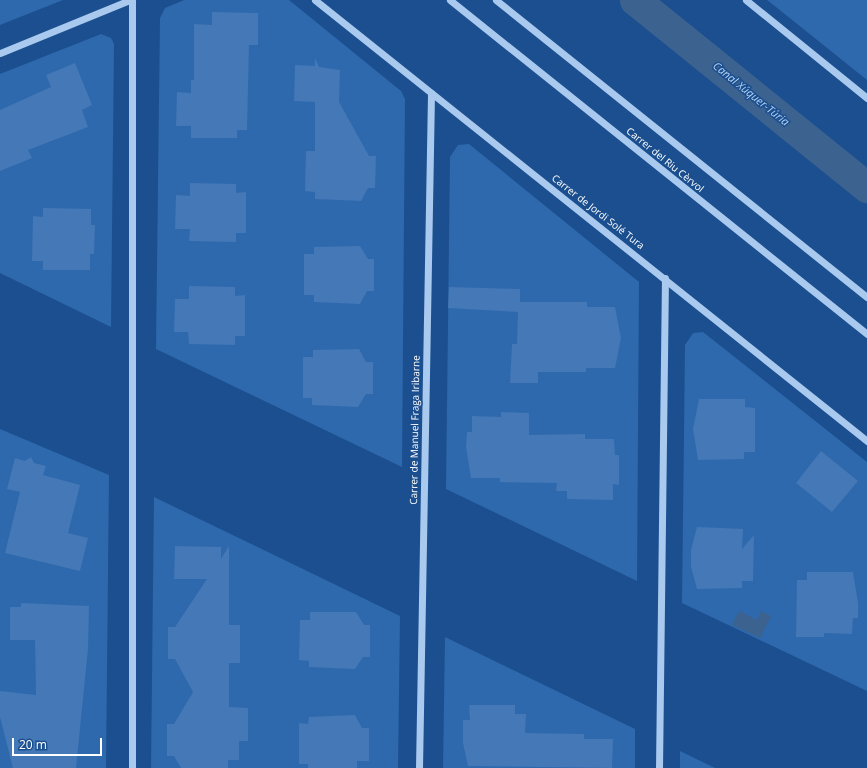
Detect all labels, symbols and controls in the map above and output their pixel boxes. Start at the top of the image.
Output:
water label: Canal Xúquer-Túria [710,59,792,129]
street label: Carrer del Riu Cèrvol [624,125,706,195]
street label: Carrer de Jordi Solé Tura [549,172,647,252]
street label: Carrer de Manuel Fraga Iribarne [408,355,422,505]
scale bar [14,730,104,756]
text: 20 m [19,736,47,753]

